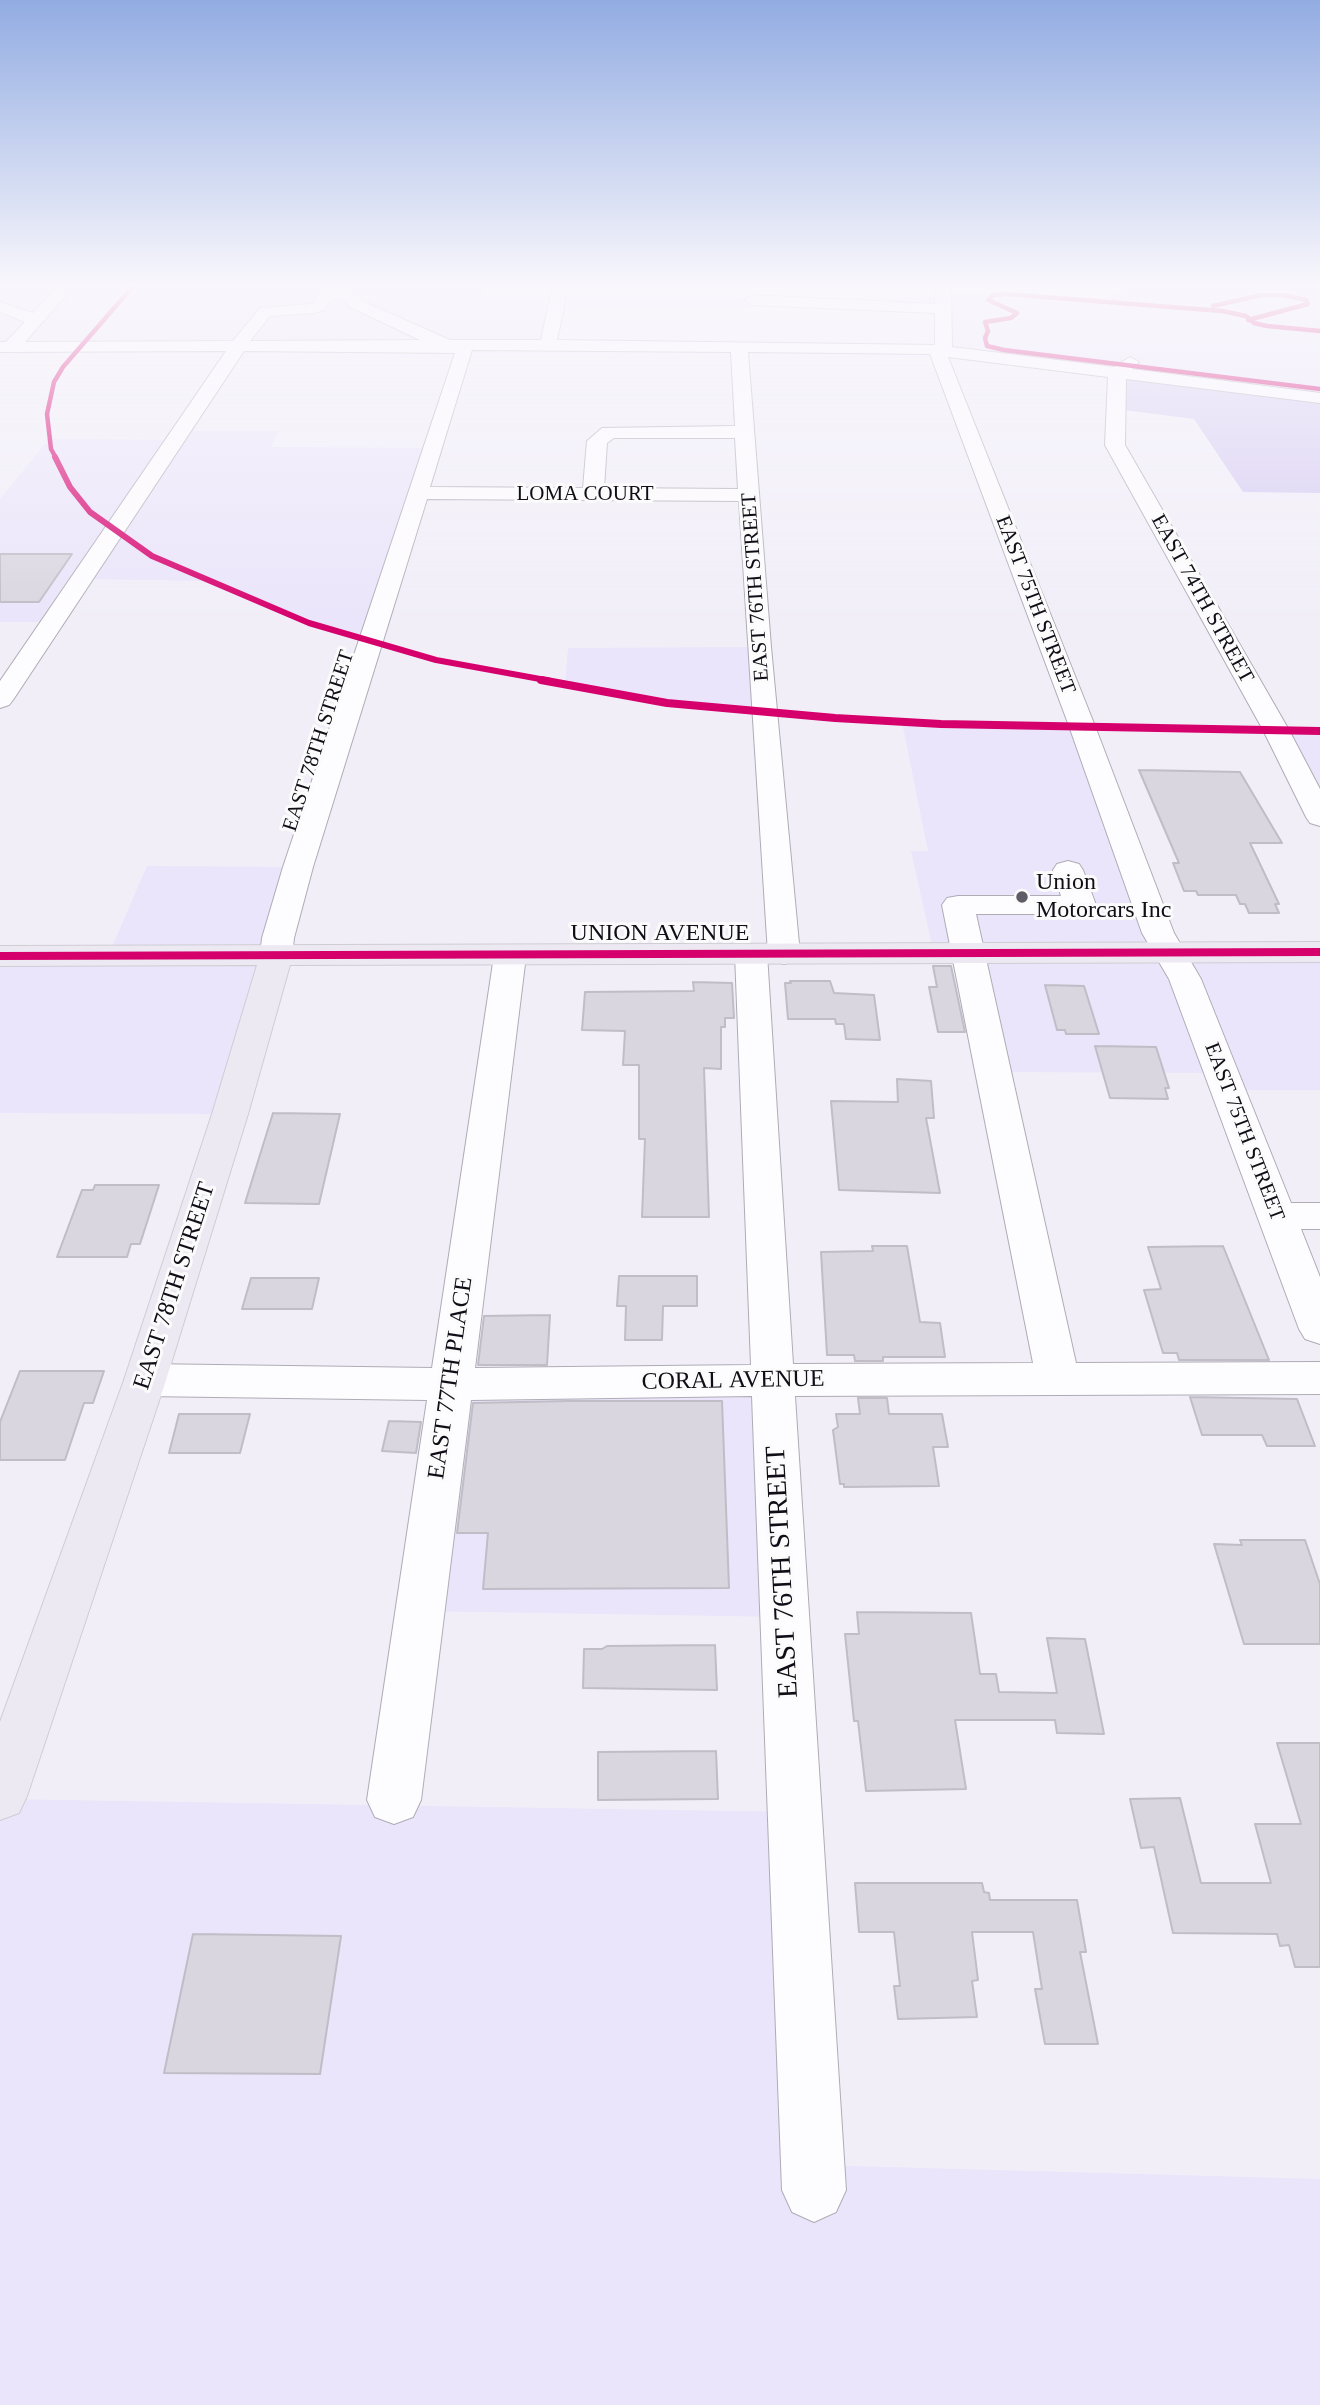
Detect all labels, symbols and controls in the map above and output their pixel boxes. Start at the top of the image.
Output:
street label: LOMA COURT [517,481,653,507]
street label: EAST 76TH STREET [737,492,775,682]
street label: EAST 74TH STREET [1145,510,1259,688]
street label: EAST 75TH STREET [989,512,1081,698]
street label: EAST 78TH STREET [278,647,360,835]
place label: Union Motorcars Inc [1036,869,1171,925]
marker: Union Motorcars Inc [1014,889,1030,905]
street label: UNION AVENUE [571,920,749,948]
street label: EAST 75TH STREET [1198,1039,1290,1225]
street label: EAST 78TH STREET [128,1179,222,1393]
street label: EAST 77TH PLACE [423,1275,479,1481]
street label: CORAL AVENUE [641,1365,825,1397]
street label: EAST 76TH STREET [760,1445,806,1699]

